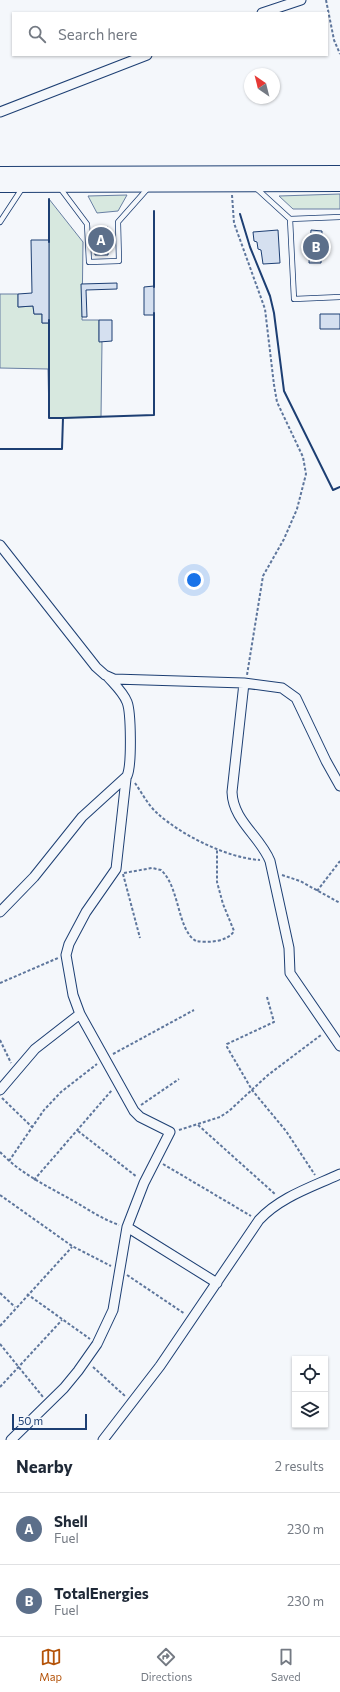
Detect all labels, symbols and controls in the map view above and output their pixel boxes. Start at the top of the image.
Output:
search box [12,12,328,56]
icon: search [26,23,48,45]
text: Search here [58,25,137,43]
north arrow [244,68,280,104]
pin: A [88,225,114,255]
pin: B [303,232,329,262]
your location [184,570,204,590]
map controls [292,1356,328,1428]
button: locate [292,1356,328,1392]
button: layers [292,1392,328,1428]
scale bar [12,1412,87,1431]
text: 50 m [18,1414,43,1427]
text: Nearby [16,1456,73,1477]
text: 2 results [275,1458,324,1474]
text: Shell [54,1512,88,1530]
text: A [24,1521,34,1537]
text: 230 m [287,1521,324,1537]
text: Fuel [54,1530,79,1546]
text: TotalEnergies [54,1584,149,1602]
text: B [25,1593,33,1609]
text: 230 m [287,1593,324,1609]
text: Fuel [54,1602,79,1618]
tab: Map [39,1646,62,1683]
tab: Directions [141,1646,192,1683]
tab: Saved [271,1646,301,1683]

